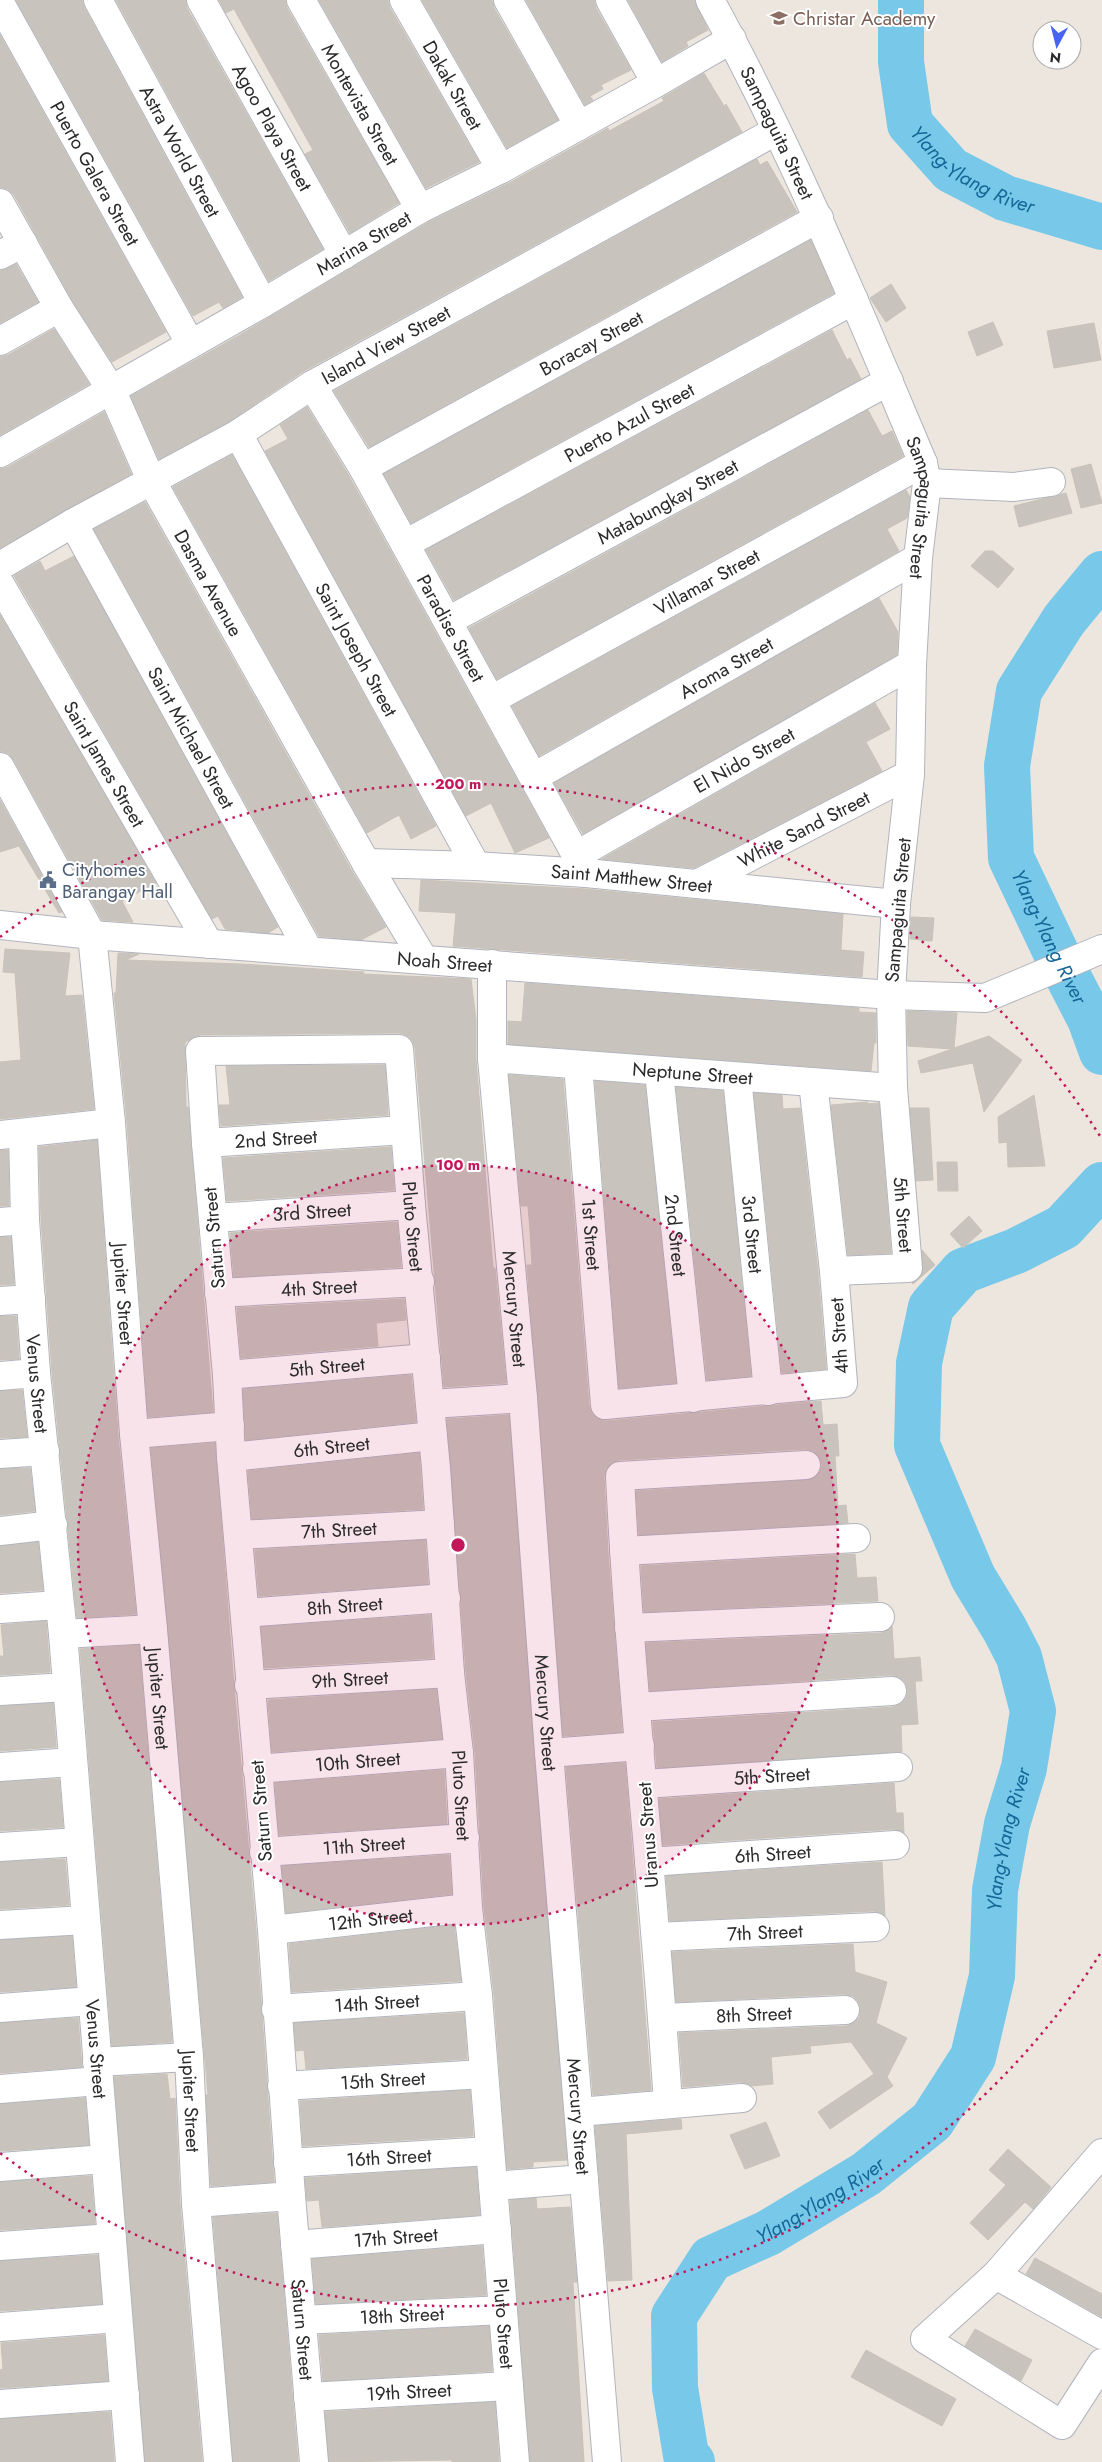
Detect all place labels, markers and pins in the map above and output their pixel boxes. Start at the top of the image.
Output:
place label: Christar Academy [793,5,936,32]
school or university icon: Christar Academy [769,8,789,28]
place label: Cityhomes Barangay Hall [62,856,173,905]
public building icon: Cityhomes Barangay Hall [38,870,58,890]
centre of rings [449,1536,467,1554]

